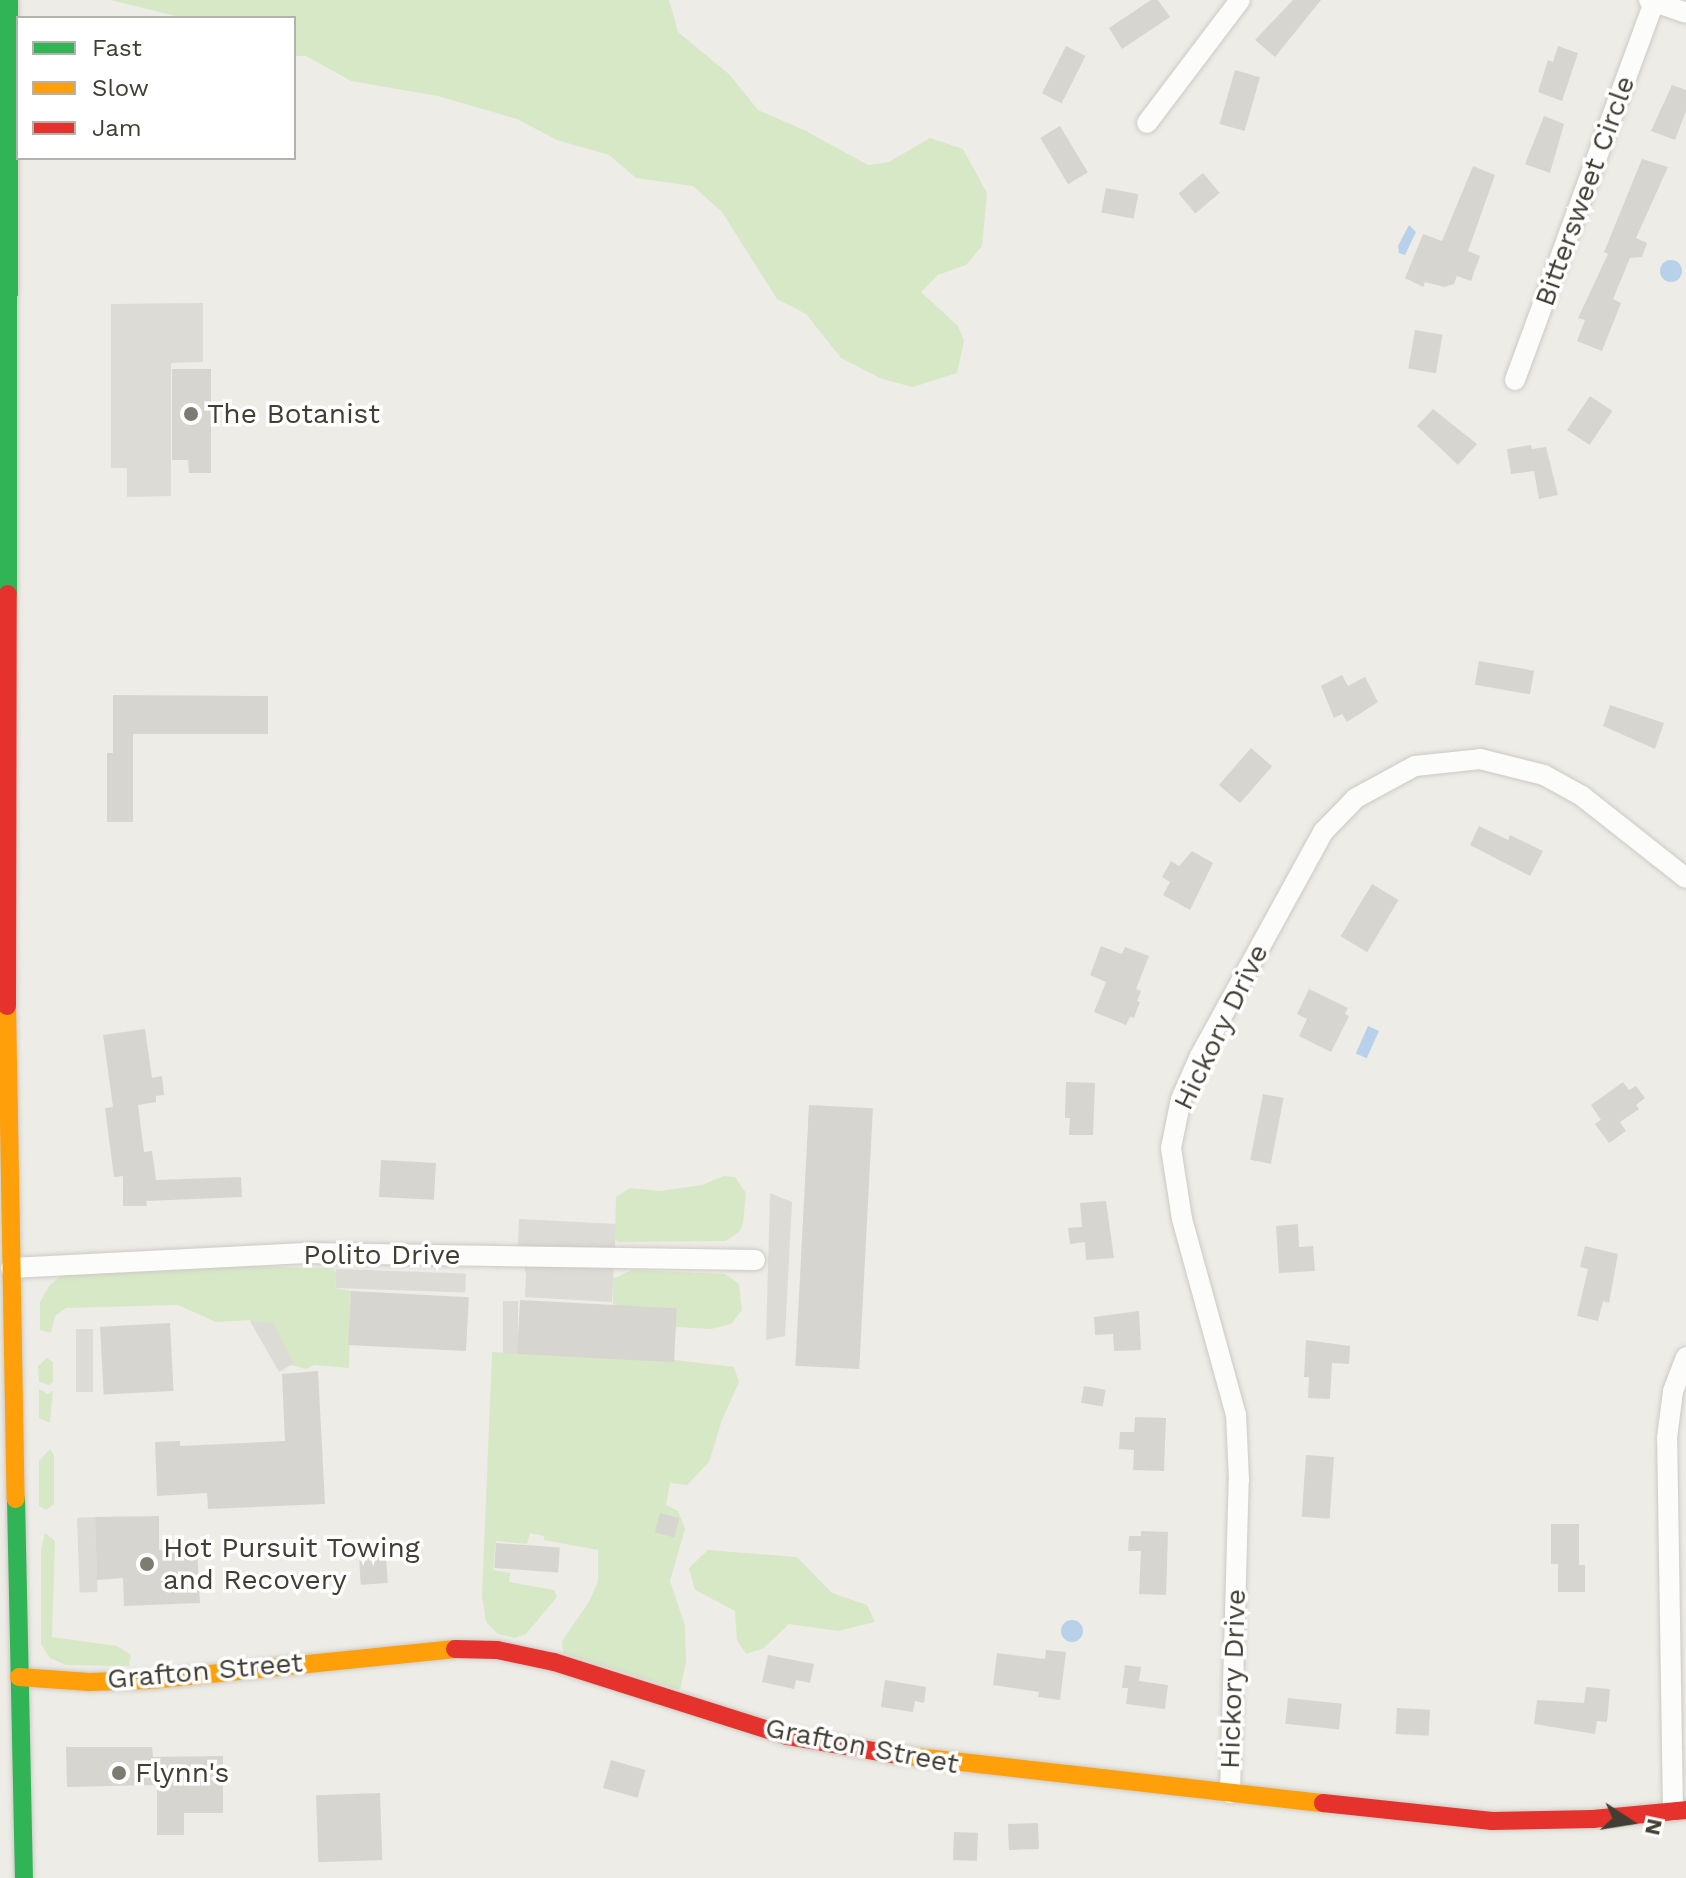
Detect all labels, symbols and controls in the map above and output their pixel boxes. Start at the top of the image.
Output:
legend [16,16,296,160]
text: Fast [92,34,142,62]
street label: Bittersweet Circle [1528,71,1642,311]
text: Slow [92,74,149,102]
text: Jam [92,114,142,142]
place label: The Botanist [207,397,380,431]
marker: The Botanist [182,405,200,423]
street label: Hickory Drive [1166,938,1276,1116]
street label: Polito Drive [303,1238,461,1272]
place label: Hot Pursuit Towing and Recovery [163,1531,420,1597]
marker: Hot Pursuit Towing and Recovery [138,1555,156,1573]
street label: Hickory Drive [1213,1588,1253,1770]
street label: Grafton Street [106,1646,304,1696]
street label: Grafton Street [762,1711,962,1781]
place label: Flynn's [135,1756,229,1790]
marker: Flynn's [110,1764,128,1782]
north arrow [1590,1782,1670,1862]
text: N [1640,1817,1668,1838]

